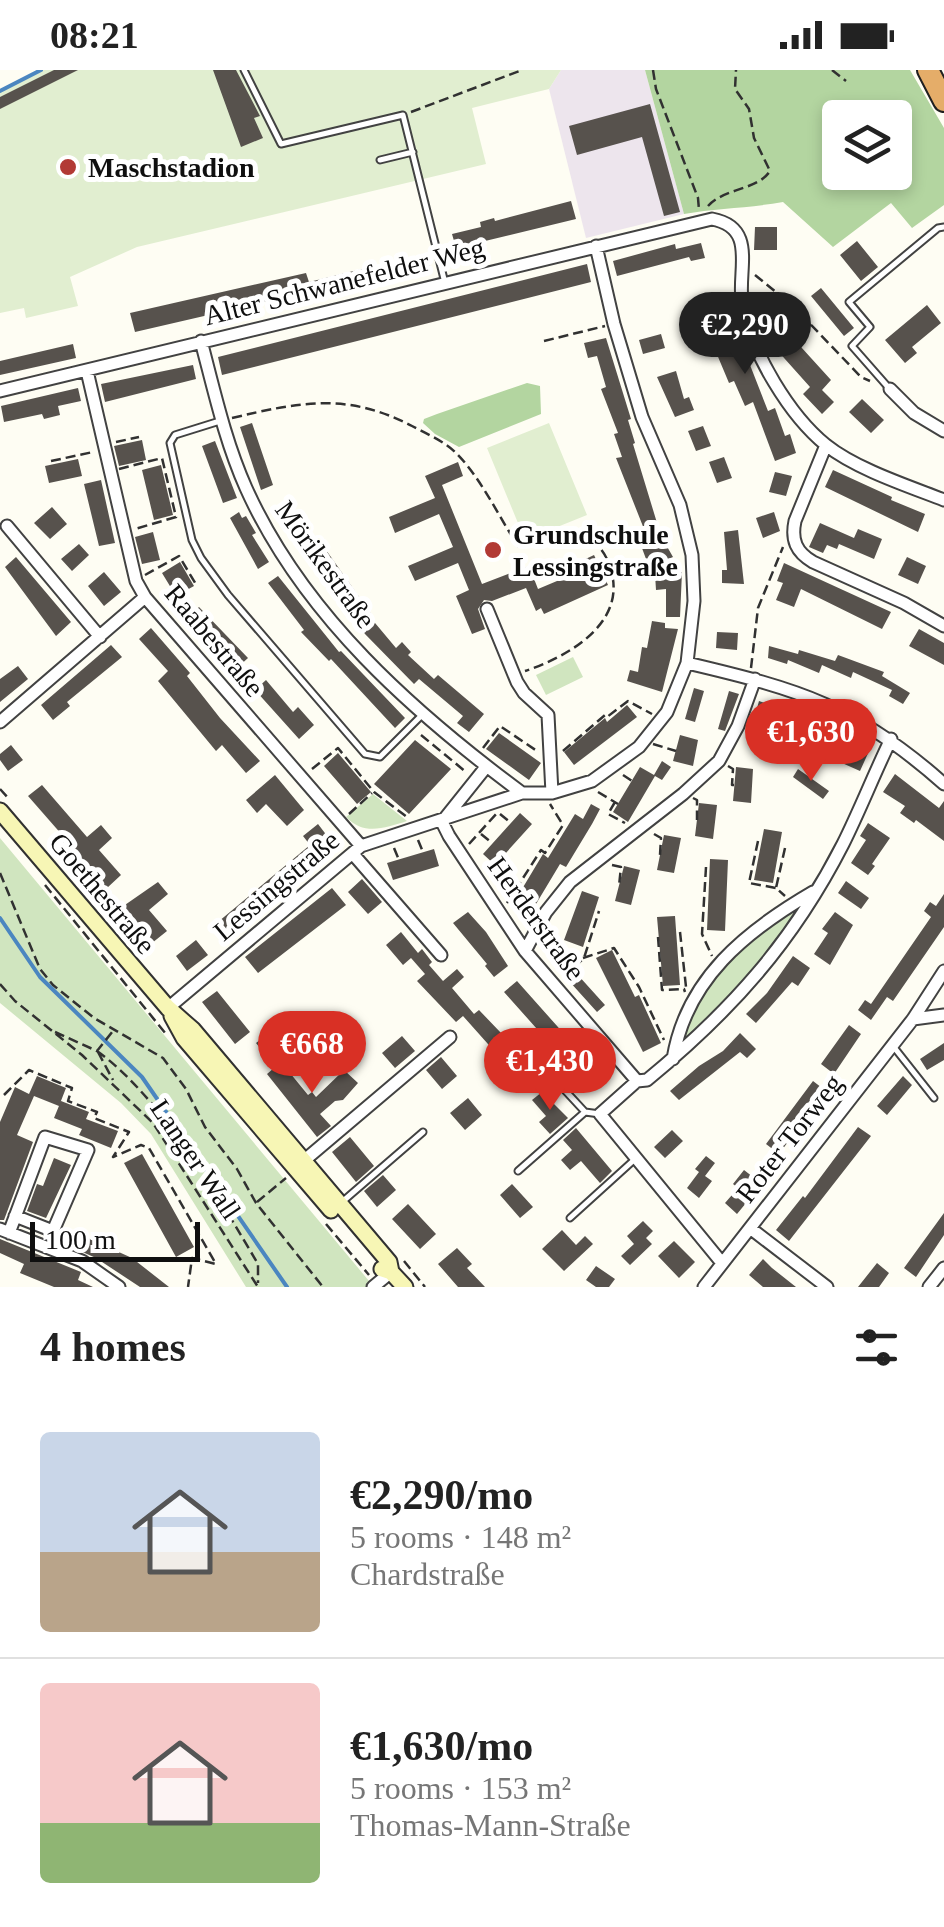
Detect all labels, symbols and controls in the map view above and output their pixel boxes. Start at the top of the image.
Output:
text: 08:21 [50,14,139,56]
map controls [822,100,912,190]
button: layers [822,100,912,190]
place label: Maschstadion [88,152,255,183]
marker: Maschstadion [57,156,79,178]
street label: Alter Schwanefelder Weg [201,232,488,331]
pin: €2,290 [664,292,826,377]
text: €2,290 [701,306,789,342]
street label: Mörikestraße [269,495,382,634]
place label: Grundschule Lessingstraße [513,519,678,582]
marker: Grundschule Lessingstraße [482,539,504,561]
street label: Raabestraße [159,578,270,703]
pin: €1,630 [730,699,892,784]
text: €1,630 [767,713,855,749]
street label: Lessingstraße [207,824,345,947]
street label: Goethestraße [43,827,162,960]
street label: Herderstraße [482,851,592,986]
pin: €668 [253,1011,371,1096]
text: €668 [280,1025,344,1061]
pin: €1,430 [469,1028,631,1113]
text: €1,430 [506,1042,594,1078]
street label: Roter Torweg [730,1068,849,1208]
street label: Langer Wall [144,1093,247,1225]
scale bar [30,1217,200,1262]
text: 100 m [45,1224,116,1255]
icon: filters [849,1320,904,1375]
text: 4 homes [40,1324,186,1370]
icon: home [120,1472,240,1592]
text: €2,290/mo [350,1472,533,1518]
text: 5 rooms · 148 m² [350,1519,571,1555]
text: Chardstraße [350,1556,505,1592]
icon: home [120,1723,240,1843]
text: €1,630/mo [350,1723,533,1769]
text: 5 rooms · 153 m² [350,1770,571,1806]
text: Thomas-Mann-Straße [350,1807,631,1843]

